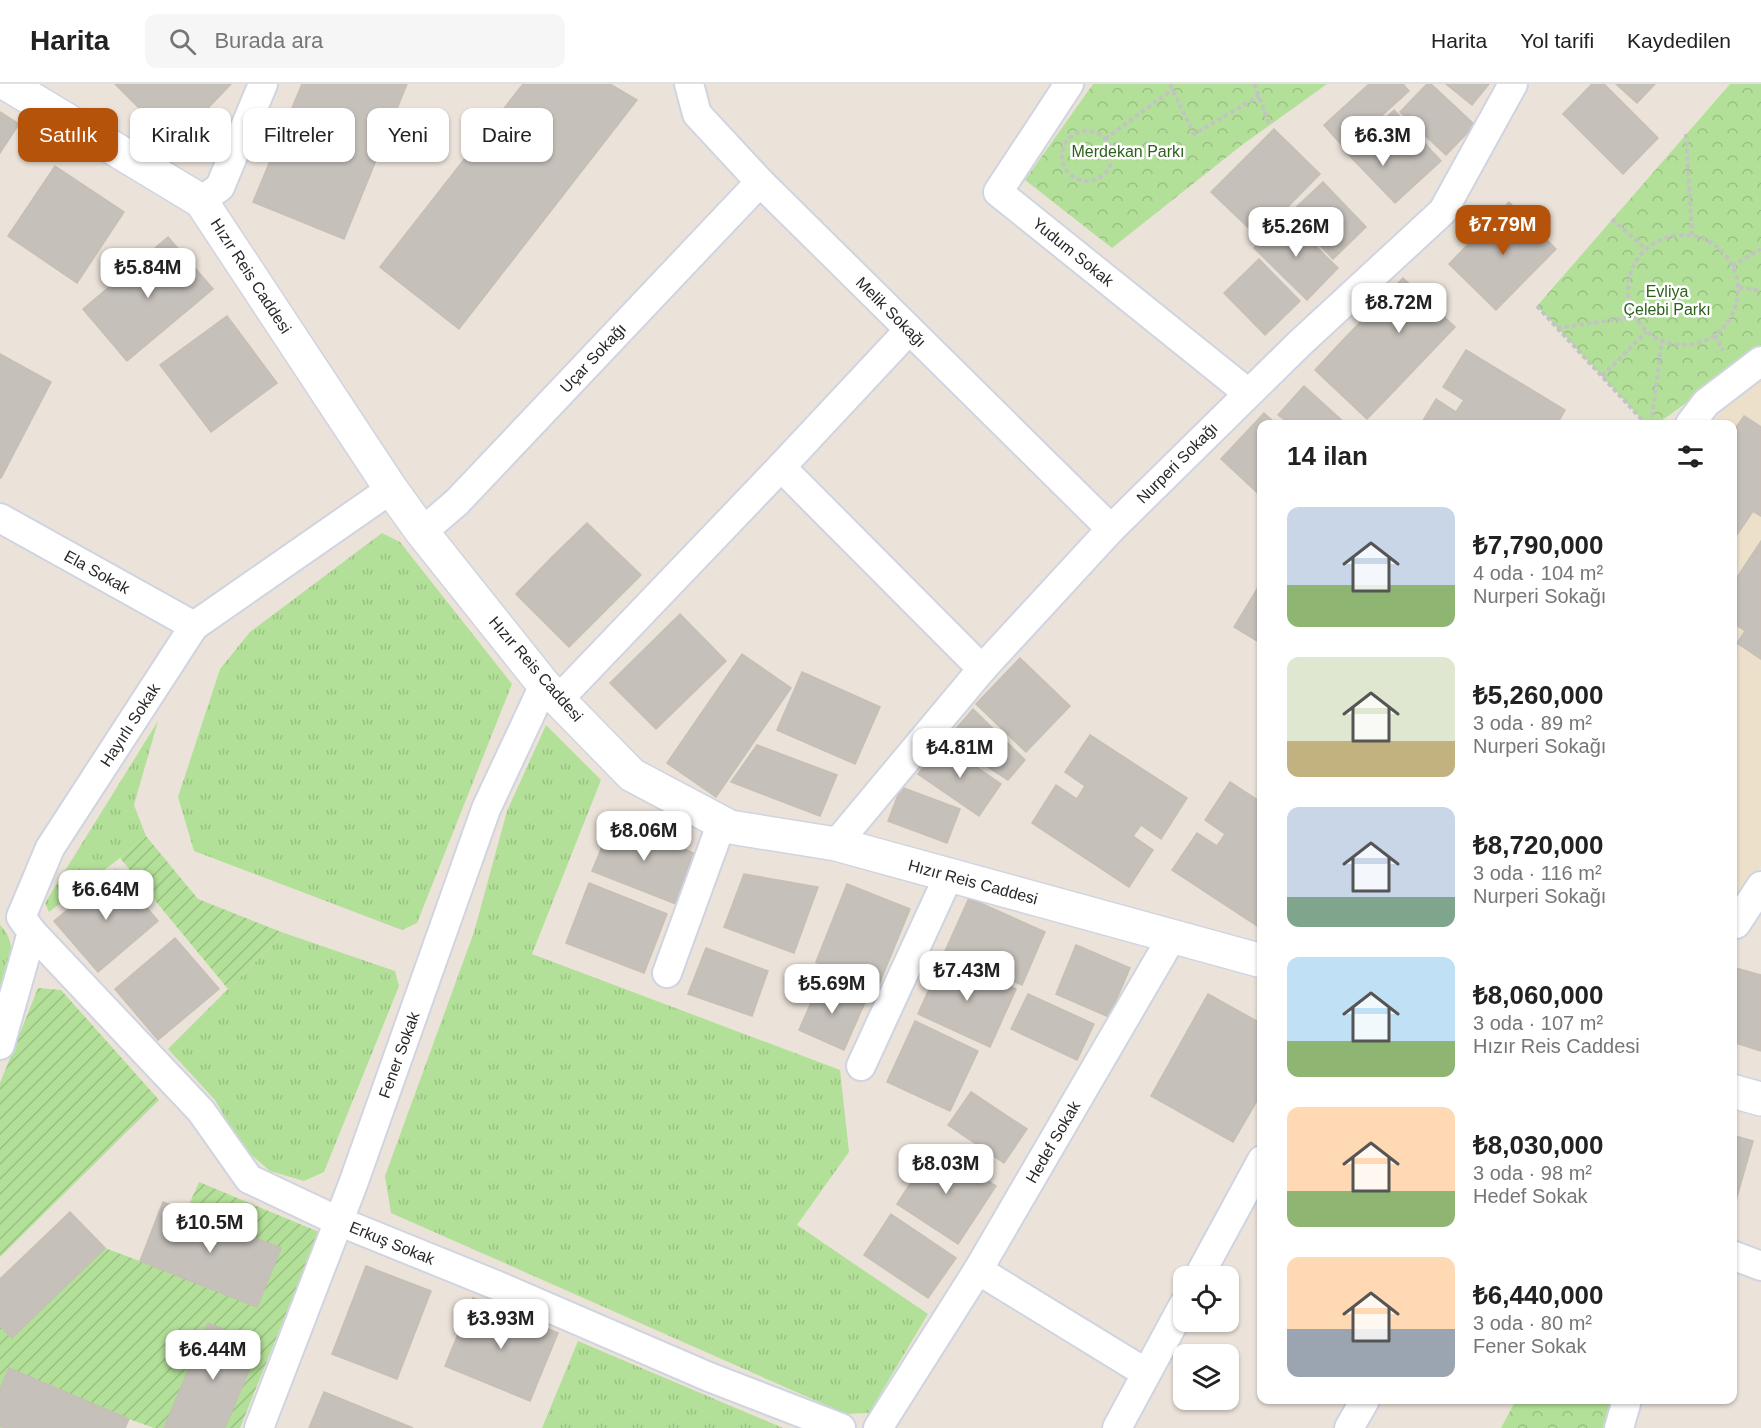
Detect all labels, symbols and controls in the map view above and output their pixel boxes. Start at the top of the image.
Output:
search box [145,14,565,68]
text: Harita [30,25,109,56]
icon: search [166,25,199,58]
text: Burada ara [214,28,323,53]
text: Harita [1431,29,1487,52]
text: Yol tarifi [1520,29,1594,52]
text: Kaydedilen [1627,29,1731,52]
chip: Satılık [18,108,118,162]
chip: Kiralık [130,108,231,162]
chip: Filtreler [243,108,355,162]
chip: Yeni [367,108,449,162]
chip: Daire [461,108,553,162]
pin: ₺6.3M [1341,116,1425,167]
text: ₺6.3M [1355,124,1411,146]
park label: Merdekan Parkı [1072,143,1184,160]
pin: ₺7.79M [1454,205,1552,256]
pin: ₺5.26M [1247,207,1345,258]
text: ₺7.79M [1469,213,1537,235]
street label: Yudum Sokak [1029,214,1117,290]
street label: Hızır Reis Caddesi [208,215,294,337]
text: ₺5.26M [1262,215,1330,237]
pin: ₺5.84M [99,248,197,299]
text: ₺5.84M [114,256,182,278]
street label: Melik Sokağı [853,274,929,350]
pin: ₺8.72M [1350,283,1448,334]
park label: Evliya Çelebi Parkı [1623,283,1711,318]
text: ₺8.72M [1365,291,1433,313]
street label: Uçar Sokağı [557,320,629,396]
street label: Nurperi Sokağı [1133,419,1221,507]
icon: filters [1674,440,1707,473]
text: 14 ilan [1287,441,1368,471]
text: ₺7,790,000 [1473,530,1604,560]
icon: home [1335,531,1407,603]
street label: Ela Sokak [61,547,133,597]
text: 4 oda · 104 m² [1473,562,1603,584]
text: Nurperi Sokağı [1473,585,1606,607]
street label: Hızır Reis Caddesi [486,613,586,725]
street label: Hayırlı Sokak [97,680,164,770]
text: ₺5,260,000 [1473,680,1604,710]
icon: home [1335,681,1407,753]
text: 3 oda · 89 m² [1473,712,1592,734]
pin: ₺4.81M [911,728,1009,779]
text: Nurperi Sokağı [1473,735,1606,757]
text: ₺4.81M [926,736,994,758]
pin: ₺8.06M [595,811,693,862]
text: ₺8.06M [610,819,678,841]
text: ₺8,720,000 [1473,830,1604,860]
icon: home [1335,831,1407,903]
street label: Hızır Reis Caddesi [906,857,1040,907]
text: 3 oda · 116 m² [1473,862,1602,884]
pin: ₺6.64M [57,870,155,921]
text: ₺6.64M [72,878,140,900]
text: Nurperi Sokağı [1473,885,1606,907]
pin: ₺7.43M [918,951,1016,1002]
text: ₺7.43M [933,959,1001,981]
pin: ₺5.69M [783,964,881,1015]
text: ₺5.69M [798,972,866,994]
text: ₺8,060,000 [1473,980,1604,1010]
icon: home [1335,981,1407,1053]
street label: Fener Sokak [375,1009,423,1101]
text: 3 oda · 107 m² [1473,1012,1603,1034]
text: Hızır Reis Caddesi [1473,1035,1640,1057]
street label: Hedef Sokak [1023,1097,1084,1186]
text: ₺8,030,000 [1473,1130,1604,1160]
icon: home [1335,1131,1407,1203]
pin: ₺8.03M [897,1144,995,1195]
text: ₺8.03M [912,1152,980,1174]
text: 3 oda · 98 m² [1473,1162,1592,1184]
text: Hedef Sokak [1473,1185,1588,1207]
pin: ₺10.5M [161,1203,259,1254]
text: ₺10.5M [176,1211,244,1233]
street label: Erkuş Sokak [347,1218,438,1268]
map controls [1173,1266,1239,1410]
button: locate [1173,1266,1239,1332]
text: ₺6,440,000 [1473,1280,1604,1310]
icon: home [1335,1281,1407,1353]
pin: ₺3.93M [452,1299,550,1350]
text: ₺3.93M [467,1307,535,1329]
text: 3 oda · 80 m² [1473,1312,1592,1334]
pin: ₺6.44M [164,1330,262,1381]
text: Fener Sokak [1473,1335,1586,1357]
text: ₺6.44M [179,1338,247,1360]
button: layers [1173,1344,1239,1410]

